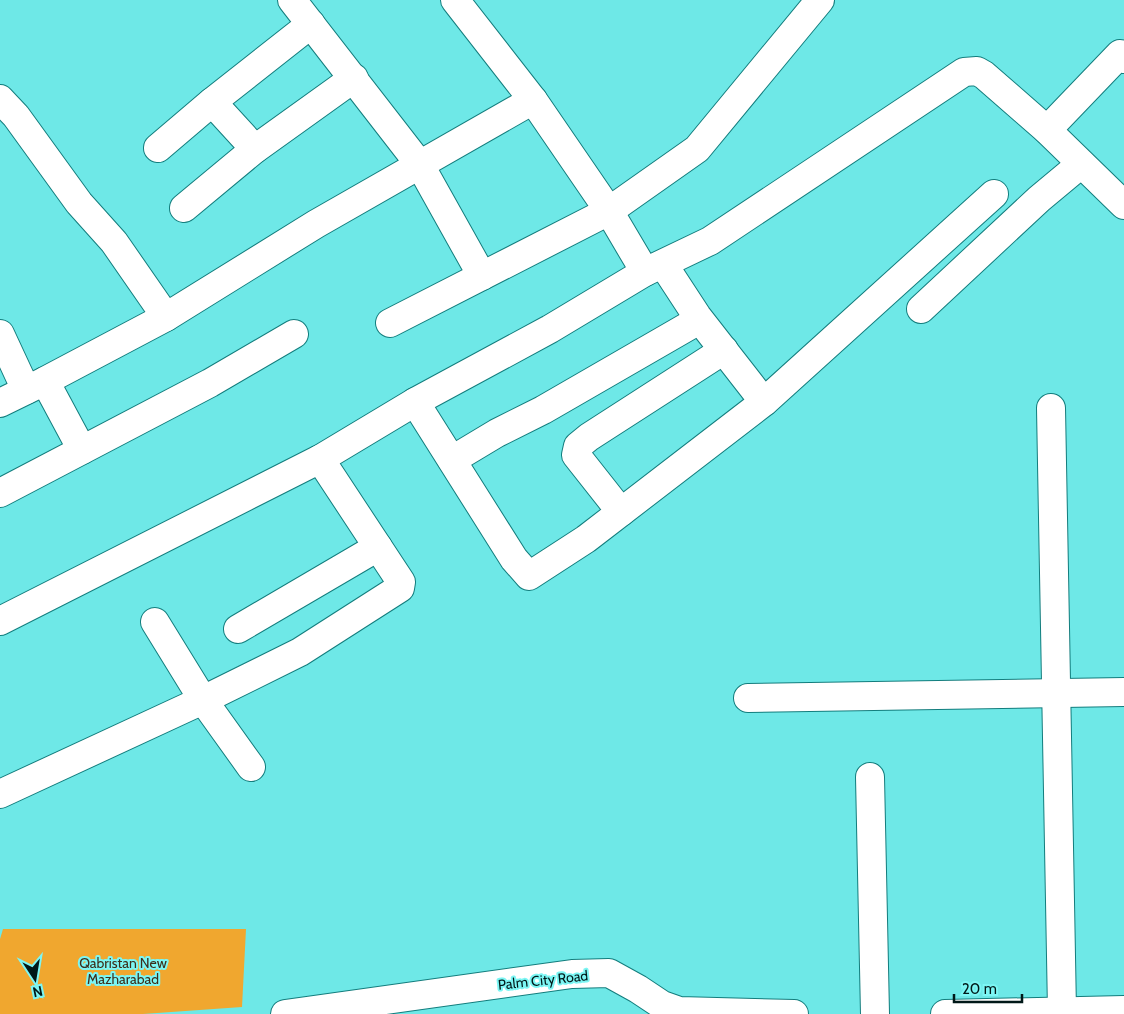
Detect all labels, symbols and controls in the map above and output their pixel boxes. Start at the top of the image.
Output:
north arrow [10,954,60,1004]
park label: Qabristan New Mazharabad [79,954,167,988]
street label: Palm City Road [497,966,589,994]
scale bar [954,972,1022,1004]
text: 20 m [962,980,997,998]
text: N [31,982,44,1002]

